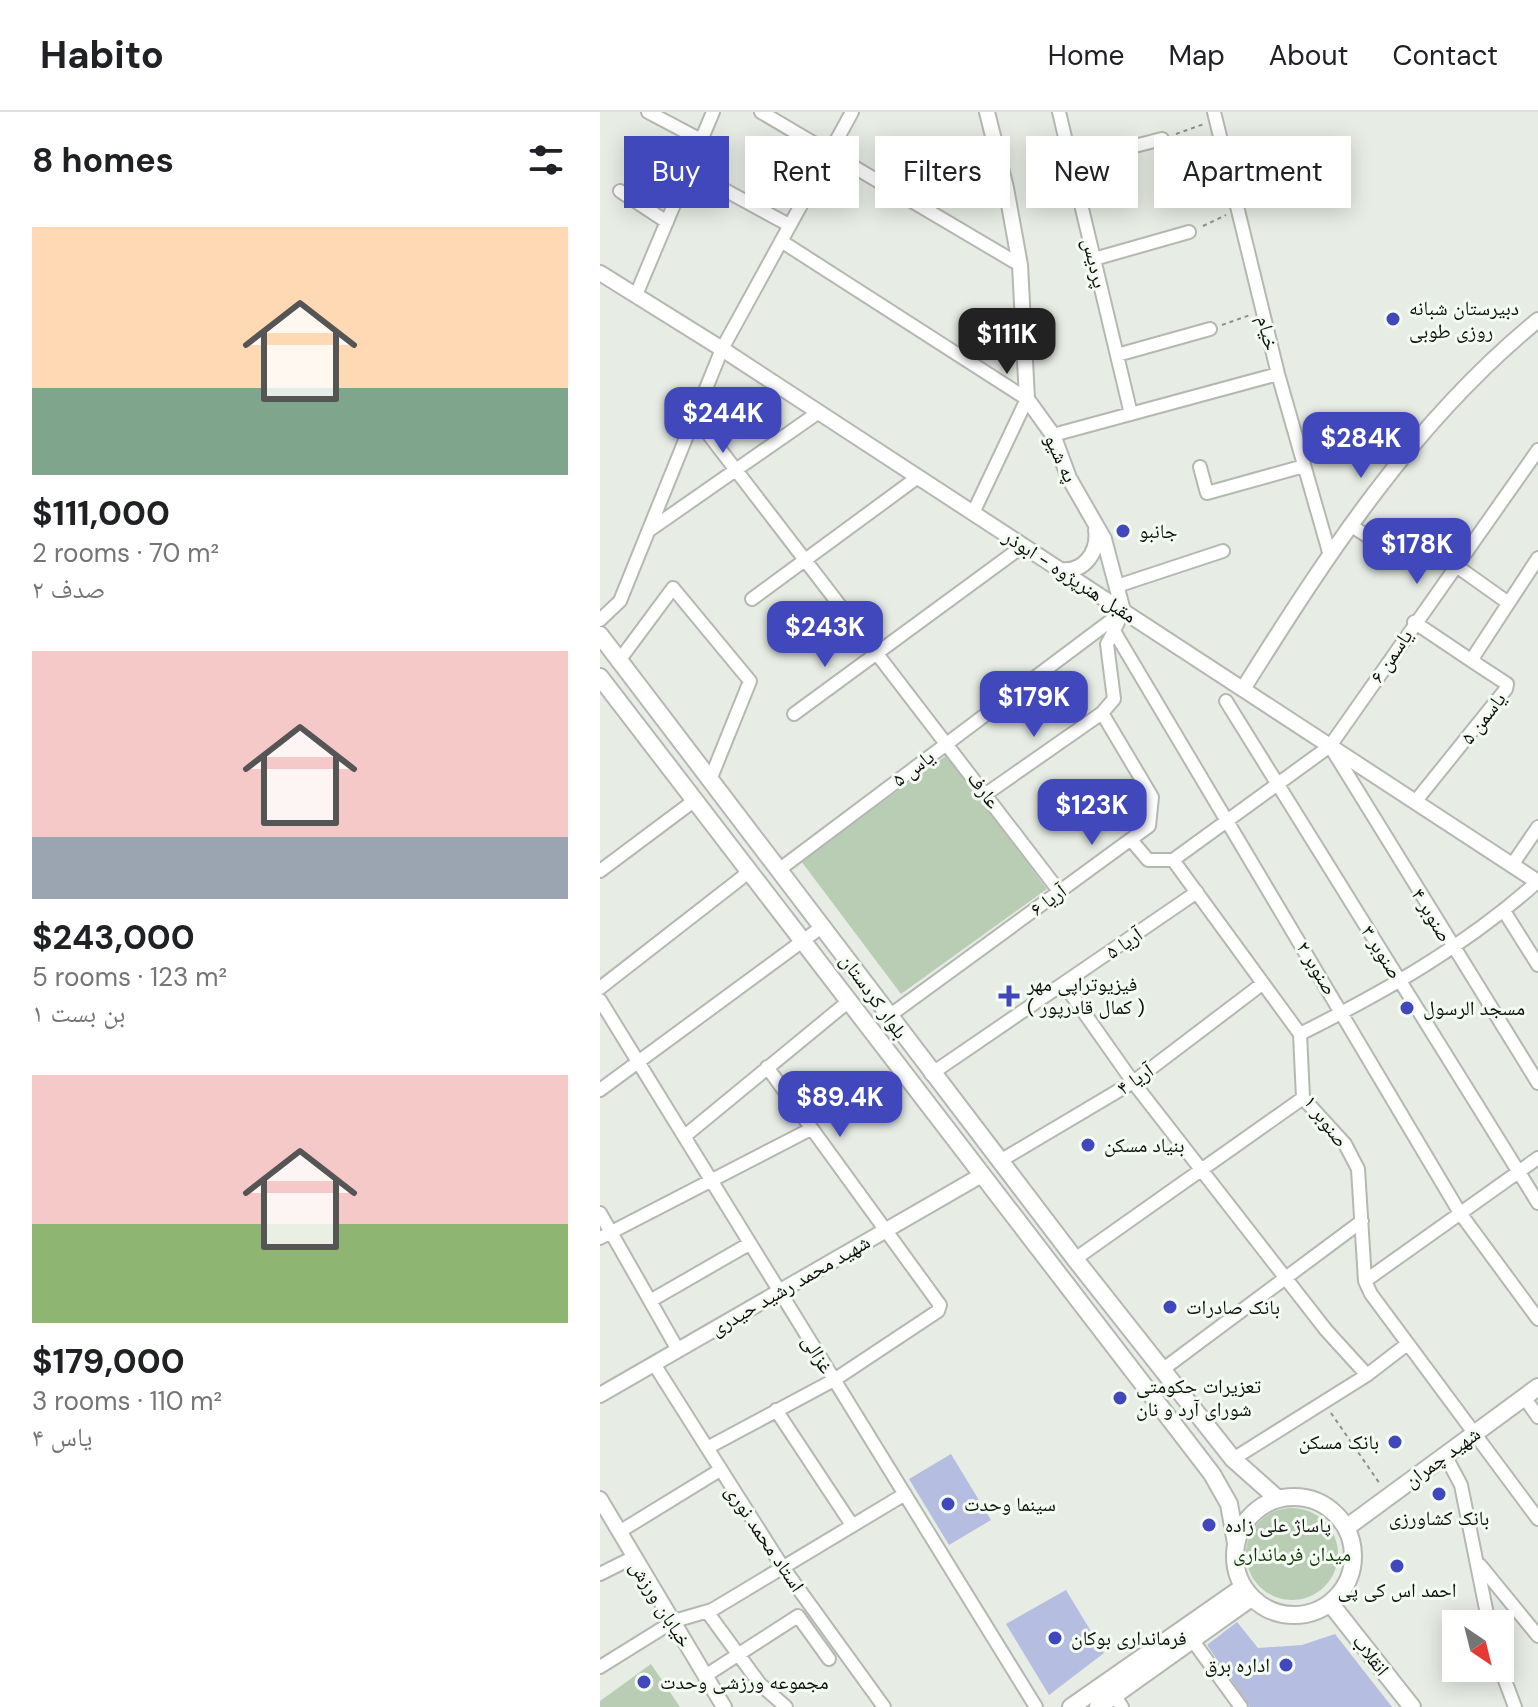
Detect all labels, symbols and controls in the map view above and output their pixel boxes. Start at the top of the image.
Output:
text: Habito [40,30,164,80]
text: Home [1048,37,1124,74]
text: Map [1168,37,1225,74]
text: About [1269,37,1348,74]
text: Contact [1392,37,1498,74]
chip: Buy [624,136,729,208]
chip: Rent [745,136,859,208]
chip: Filters [875,136,1010,208]
chip: New [1026,136,1138,208]
chip: Apartment [1154,136,1351,208]
text: 8 homes [32,138,174,183]
icon: filters [524,138,568,182]
street label: پردیس [1077,236,1113,291]
icon: home [228,279,372,423]
place label: دبیرستان شبانه روزی طوبی [1409,295,1519,344]
pin: $111K [951,308,1063,376]
marker: دبیرستان شبانه روزی طوبی [1384,310,1402,328]
street label: خیام [1250,313,1285,354]
text: $111K [976,317,1038,351]
pin: $244K [667,387,779,455]
text: $244K [682,396,764,430]
pin: $284K [1305,412,1417,480]
text: $284K [1321,421,1401,455]
street label: په شیو [1038,429,1084,487]
text: $111,000 [32,491,170,536]
place label: جانبو [1139,518,1178,544]
pin: $178K [1361,518,1473,586]
marker: جانبو [1114,522,1132,540]
street label: مقبل هنرپژوه - ابوذر [998,523,1141,629]
text: $178K [1381,527,1453,561]
text: 2 rooms · 70 m² [32,536,219,570]
text: صدف ۲ [32,572,105,606]
pin: $243K [769,601,881,669]
text: $243K [785,610,865,644]
street label: یاسمن ۶ [1364,624,1418,688]
pin: $179K [978,671,1090,739]
text: $179K [998,680,1070,714]
street label: یاسمن ۵ [1454,687,1512,749]
icon: home [228,703,372,847]
street label: یاس ۵ [887,744,939,792]
street label: عارف [962,766,1006,814]
pin: $123K [1036,779,1148,847]
text: $123K [1056,788,1128,822]
street label: آریا ۶ [1025,878,1072,922]
street label: صنوبر ۴ [1406,883,1458,947]
text: $243,000 [32,915,195,960]
street label: صنوبر ۳ [1355,920,1409,984]
street label: آریا ۵ [1101,921,1148,965]
street label: صنوبر ۲ [1291,936,1343,1000]
street label: بلوار کردستان [834,948,914,1044]
text: 5 rooms · 123 m² [32,960,227,994]
place label: فیزیوتراپی مهر ( کمال قادرپور ) [1026,971,1145,1020]
marker: فیزیوتراپی مهر ( کمال قادرپور ) [998,985,1020,1007]
place label: مسجد الرسول [1423,995,1525,1021]
text: بن بست ۱ [32,996,126,1030]
marker: مسجد الرسول [1398,999,1416,1017]
street label: آریا ۴ [1112,1057,1159,1101]
pin: $89.4K [775,1071,905,1139]
text: $89.4K [796,1080,884,1114]
street label: صنوبر ۱ [1298,1090,1354,1152]
icon: home [228,1127,372,1271]
place label: بنیاد مسکن [1104,1132,1184,1158]
marker: بنیاد مسکن [1079,1136,1097,1154]
street label: شهید محمد رشید حیدری [705,1229,875,1341]
place label: بانک صادرات [1186,1294,1280,1320]
marker: بانک صادرات [1161,1298,1179,1316]
street label: غزالی [796,1330,840,1378]
text: $179,000 [32,1339,185,1384]
place label: تعزیرات حکومتی شورای آرد و نان [1136,1373,1261,1422]
text: 3 rooms · 110 m² [32,1384,222,1418]
marker: تعزیرات حکومتی شورای آرد و نان [1111,1389,1129,1407]
text: یاس ۴ [32,1420,92,1454]
street label: شهید چمران [1399,1421,1485,1493]
place label: بانک مسکن [1299,1429,1379,1455]
marker: بانک مسکن [1386,1433,1404,1451]
street label: استاد محمد نوری [719,1479,811,1597]
marker: بانک کشاورزی [1430,1485,1448,1503]
place label: سینما وحدت [964,1491,1056,1517]
marker: سینما وحدت [939,1495,957,1513]
place label: بانک کشاورزی [1389,1505,1489,1531]
place label: پاساژ علی زاده [1225,1512,1331,1538]
marker: پاساژ علی زاده [1200,1516,1218,1534]
park label: میدان فرمانداری [1233,1541,1351,1567]
street label: خیابان ورزش [624,1556,698,1653]
marker: احمد اس کی پی [1388,1557,1406,1575]
place label: احمد اس کی پی [1338,1577,1456,1603]
north arrow [1442,1610,1514,1682]
map controls [1442,1610,1514,1682]
place label: فرمانداری بوکان [1071,1625,1187,1651]
marker: فرمانداری بوکان [1046,1629,1064,1647]
street label: انقلاب [1347,1629,1395,1681]
place label: اداره برق [1204,1652,1270,1678]
marker: اداره برق [1277,1656,1295,1674]
place label: مجموعه ورزشی وحدت [660,1669,829,1695]
marker: مجموعه ورزشی وحدت [635,1673,653,1691]

